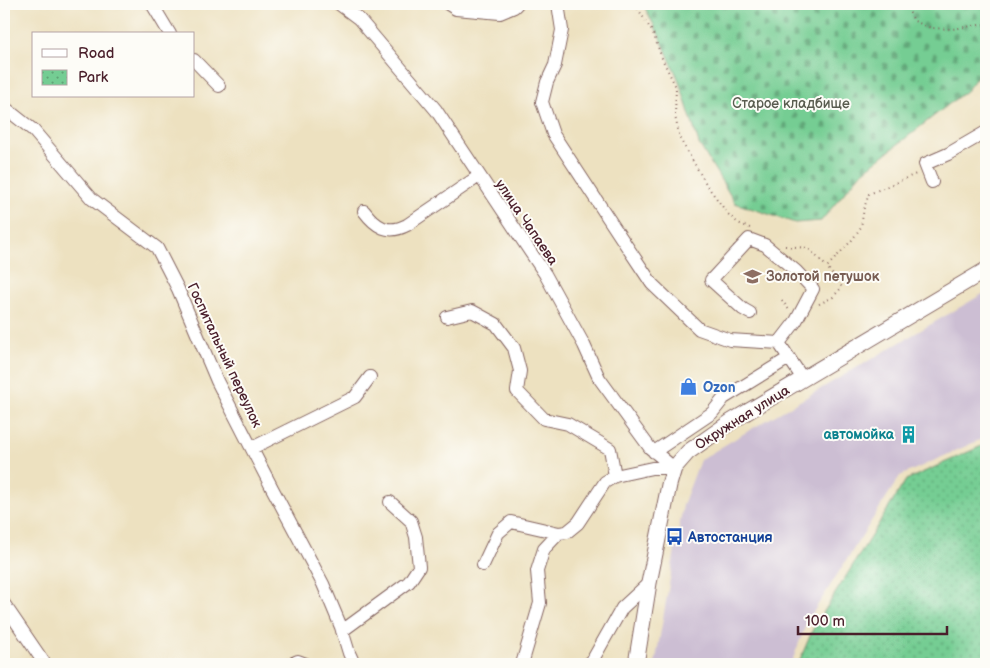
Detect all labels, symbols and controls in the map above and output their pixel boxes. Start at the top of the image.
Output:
legend [32,32,195,98]
text: Road [78,44,114,63]
text: Park [78,68,109,87]
park label: Старое кладбище [732,95,850,112]
street label: улица Чапаева [492,176,562,269]
school or university icon: Золотой петушок [742,266,762,286]
place label: Золотой петушок [766,268,880,285]
street label: Госпитальный переулок [184,280,266,431]
shop icon: Ozon [679,377,699,397]
place label: Ozon [703,379,736,396]
street label: Окружная улица [692,381,793,453]
building icon: автомойка [898,424,918,444]
place label: автомойка [823,426,895,443]
bus stop icon: Автостанция [664,527,684,547]
place label: Автостанция [687,529,773,546]
scale bar [798,603,946,635]
text: 100 m [805,612,845,631]

